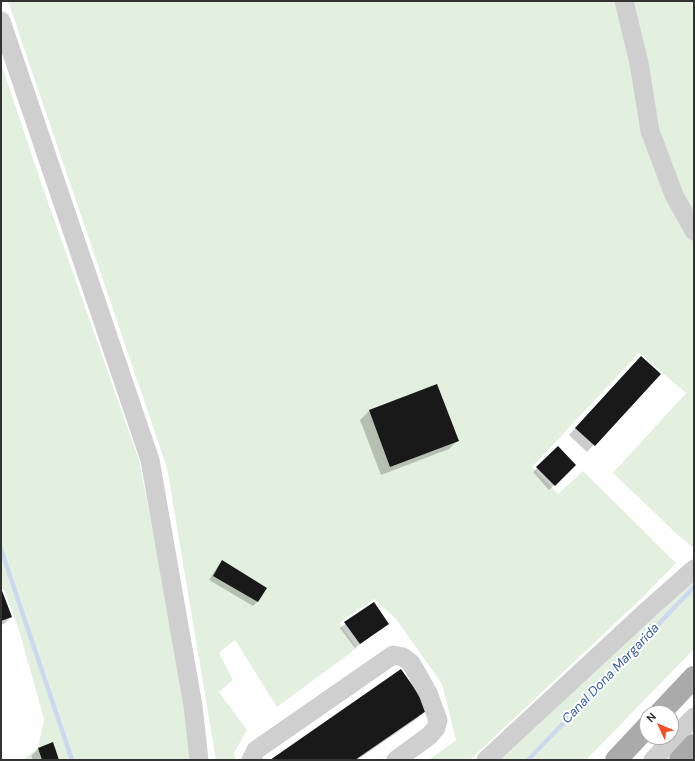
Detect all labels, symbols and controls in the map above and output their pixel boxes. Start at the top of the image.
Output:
water label: Canal Dona Margarida [559,621,663,727]
north arrow [639,705,679,745]
text: N [643,710,659,725]

